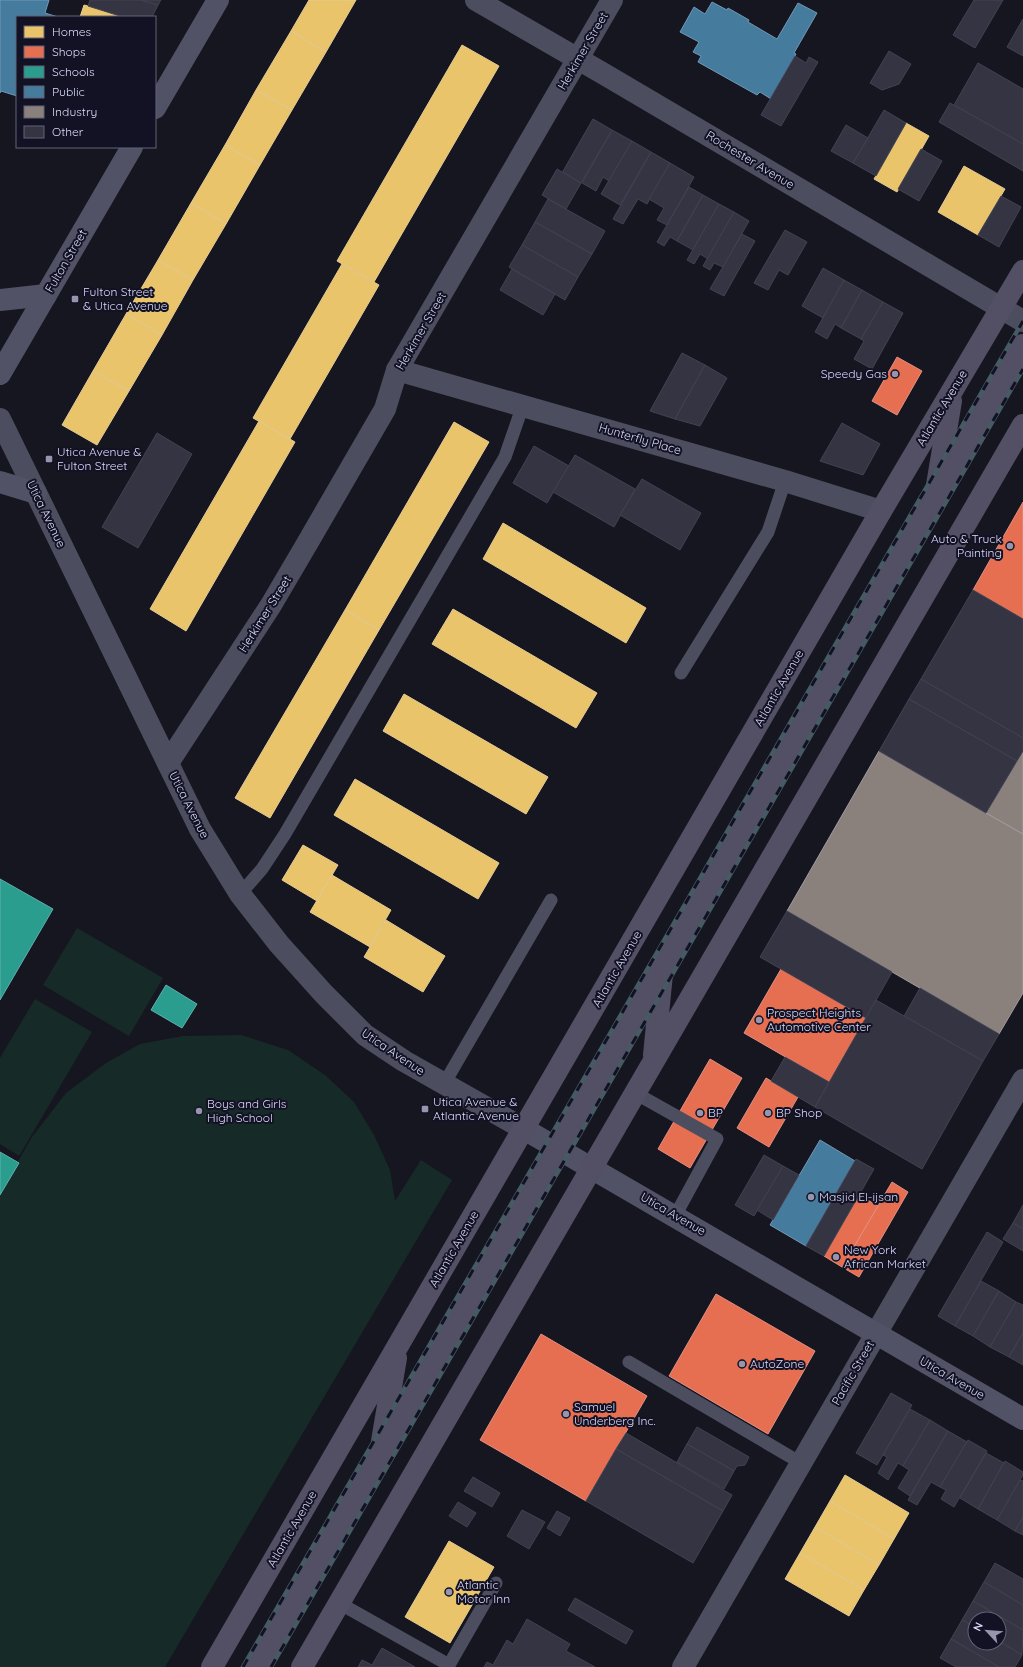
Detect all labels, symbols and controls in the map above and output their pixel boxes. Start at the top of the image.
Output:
street label: Herkimer Street [554,9,611,92]
legend [16,16,156,148]
text: Homes [52,24,92,39]
text: Shops [52,44,86,59]
text: Schools [52,64,95,79]
text: Public [52,84,85,99]
text: Industry [52,104,97,119]
text: Other [52,124,84,139]
street label: Rochester Avenue [703,127,797,192]
street label: Fulton Street [41,226,90,295]
place label: Fulton Street & Utica Avenue [83,284,168,313]
street label: Herkimer Street [392,289,449,372]
marker: Fulton Street & Utica Avenue [70,294,80,304]
place label: Speedy Gas [821,366,887,381]
street label: Atlantic Avenue [913,367,970,448]
marker: Speedy Gas [890,369,900,379]
street label: Hunterfly Place [597,420,683,458]
place label: Utica Avenue & Fulton Street [57,444,141,473]
marker: Utica Avenue & Fulton Street [44,454,54,464]
street label: Utica Avenue [24,478,69,550]
place label: Auto & Truck Painting [931,531,1002,560]
marker: Auto & Truck Painting [1005,541,1015,551]
street label: Herkimer Street [235,573,294,655]
street label: Atlantic Avenue [751,647,807,729]
street label: Utica Avenue [166,769,213,841]
street label: Atlantic Avenue [589,928,645,1010]
place label: Prospect Heights Automotive Center [767,1005,871,1034]
marker: Prospect Heights Automotive Center [754,1015,764,1025]
street label: Utica Avenue [359,1025,428,1078]
place label: Utica Avenue & Atlantic Avenue [433,1094,519,1123]
place label: Boys and Girls High School [207,1096,287,1125]
marker: Utica Avenue & Atlantic Avenue [420,1104,430,1114]
place label: BP [708,1105,723,1120]
place label: BP Shop [776,1105,822,1120]
marker: Boys and Girls High School [194,1106,204,1116]
marker: BP [695,1108,705,1118]
marker: BP Shop [763,1108,773,1118]
street label: Utica Avenue [638,1189,709,1238]
place label: Masjid El-ijsan [819,1189,898,1204]
marker: Masjid El-ijsan [806,1192,816,1202]
street label: Atlantic Avenue [426,1208,482,1290]
place label: New York African Market [844,1242,926,1271]
marker: New York African Market [831,1252,841,1262]
street label: Pacific Street [828,1338,877,1408]
street label: Utica Avenue [917,1353,988,1402]
place label: AutoZone [750,1356,804,1371]
marker: AutoZone [737,1359,747,1369]
place label: Samuel Underberg Inc. [574,1399,656,1428]
marker: Samuel Underberg Inc. [561,1409,571,1419]
street label: Atlantic Avenue [264,1488,320,1570]
place label: Atlantic Motor Inn [457,1577,510,1606]
marker: Atlantic Motor Inn [444,1587,454,1597]
north arrow [967,1611,1007,1651]
text: N [970,1620,986,1633]

